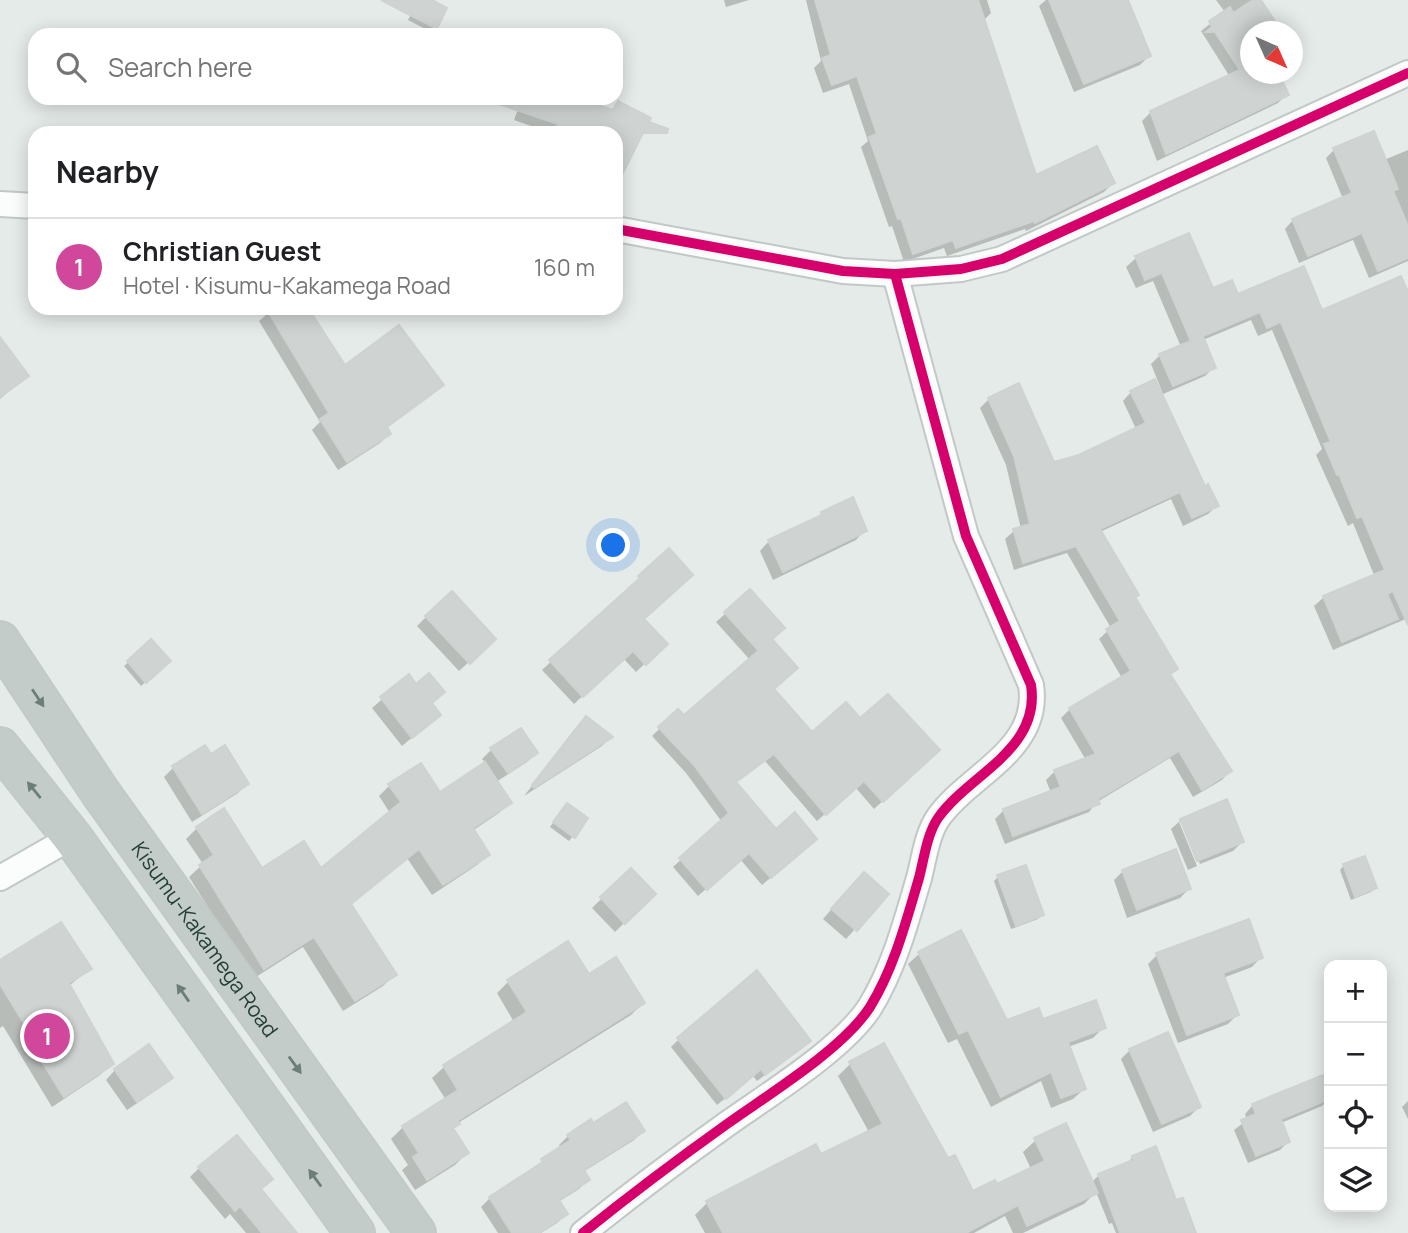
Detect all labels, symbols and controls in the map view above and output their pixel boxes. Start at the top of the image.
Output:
north arrow [1240,21,1303,84]
search box [28,28,623,105]
icon: search [52,48,90,86]
text: Search here [108,49,253,85]
text: Nearby [56,151,159,192]
text: Christian Guest [123,233,321,269]
text: 1 [74,251,84,283]
text: 160 m [534,251,595,283]
text: Hotel · Kisumu-Kakamega Road [123,269,451,301]
your location [596,528,630,562]
one-way arrow [31,688,44,708]
one-way arrow [27,781,42,798]
street label: Kisumu-Kakamega Road [126,836,285,1042]
map controls [1324,960,1387,1212]
button: + [1324,960,1387,1023]
one-way arrow [176,984,190,1002]
pin: 1 [24,1010,70,1062]
button: − [1324,1023,1387,1086]
one-way arrow [288,1056,302,1074]
button: locate [1324,1086,1387,1149]
button: layers [1324,1149,1387,1212]
one-way arrow [309,1169,323,1187]

